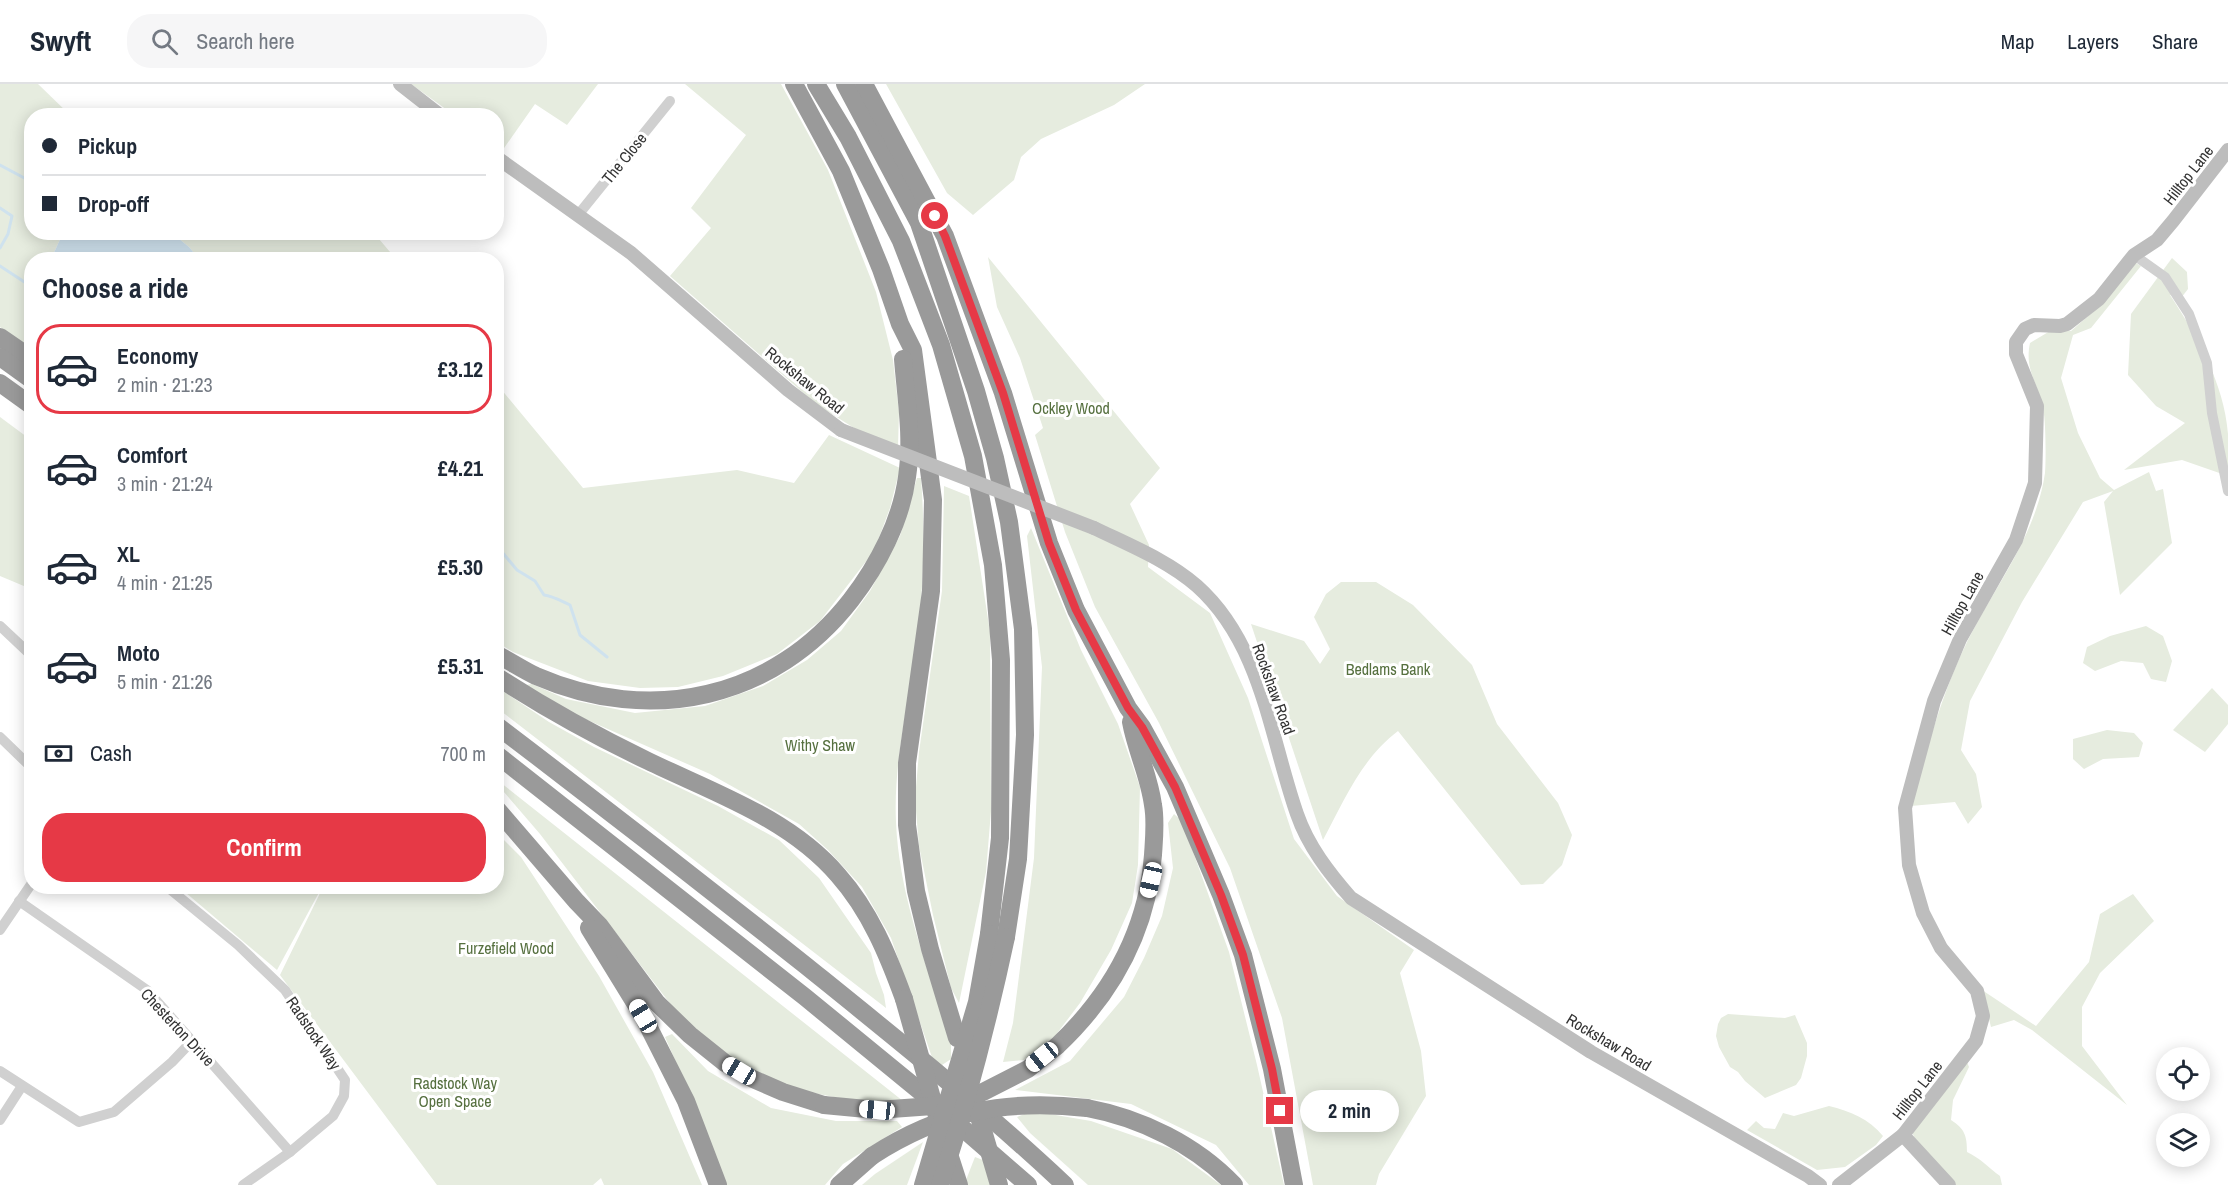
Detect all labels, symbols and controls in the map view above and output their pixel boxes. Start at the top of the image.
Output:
search box [127,14,547,68]
text: Swyft [30,22,91,60]
icon: search [148,25,181,58]
text: Search here [196,26,295,56]
text: Map [2001,27,2034,56]
text: Layers [2067,27,2119,56]
text: Share [2152,27,2198,56]
street label: The Close [597,128,651,188]
text: Pickup [78,131,137,161]
street label: Hilltop Lane [2158,141,2218,209]
text: Drop-off [78,189,149,219]
route start [921,202,948,229]
text: Choose a ride [42,270,188,306]
text: Economy [117,341,198,371]
street label: Rockshaw Road [761,341,849,419]
icon: car [45,342,99,396]
text: £3.12 [438,354,483,384]
text: 2 min · 21:23 [117,371,213,398]
park label: Ockley Wood [1032,397,1110,419]
text: Comfort [117,440,187,470]
icon: car [45,441,99,495]
text: £4.21 [438,453,483,483]
text: 3 min · 21:24 [117,470,213,497]
text: XL [117,539,140,569]
icon: car [45,540,99,594]
text: £5.30 [438,552,483,582]
street label: Hilltop Lane [1935,567,1989,639]
text: 4 min · 21:25 [117,569,213,596]
text: Moto [117,638,160,668]
icon: car [45,639,99,693]
street label: Rockshaw Road [1247,640,1301,738]
text: £5.31 [438,651,483,681]
park label: Bedlams Bank [1346,658,1431,680]
text: 5 min · 21:26 [117,668,213,695]
park label: Withy Shaw [785,734,856,756]
icon: cash [42,737,75,770]
text: Cash [90,738,132,768]
text: 700 m [440,740,486,767]
button: Confirm [42,813,486,882]
car [1138,860,1164,900]
park label: Furzefield Wood [458,937,554,959]
street label: Chesterton Drive [136,983,220,1071]
street label: Radstock Way [281,992,347,1074]
car [626,996,660,1036]
street label: Rockshaw Road [1562,1008,1656,1076]
car [1022,1039,1062,1075]
map controls [2156,1047,2210,1167]
button: locate [2156,1047,2210,1101]
car [719,1054,759,1088]
street label: Hilltop Lane [1887,1056,1947,1124]
park label: Radstock Way Open Space [413,1072,497,1112]
callout: 2 min [1301,1090,1400,1132]
route end [1266,1097,1293,1124]
text: 2 min [1328,1097,1371,1124]
car [858,1099,896,1121]
button: layers [2156,1113,2210,1167]

